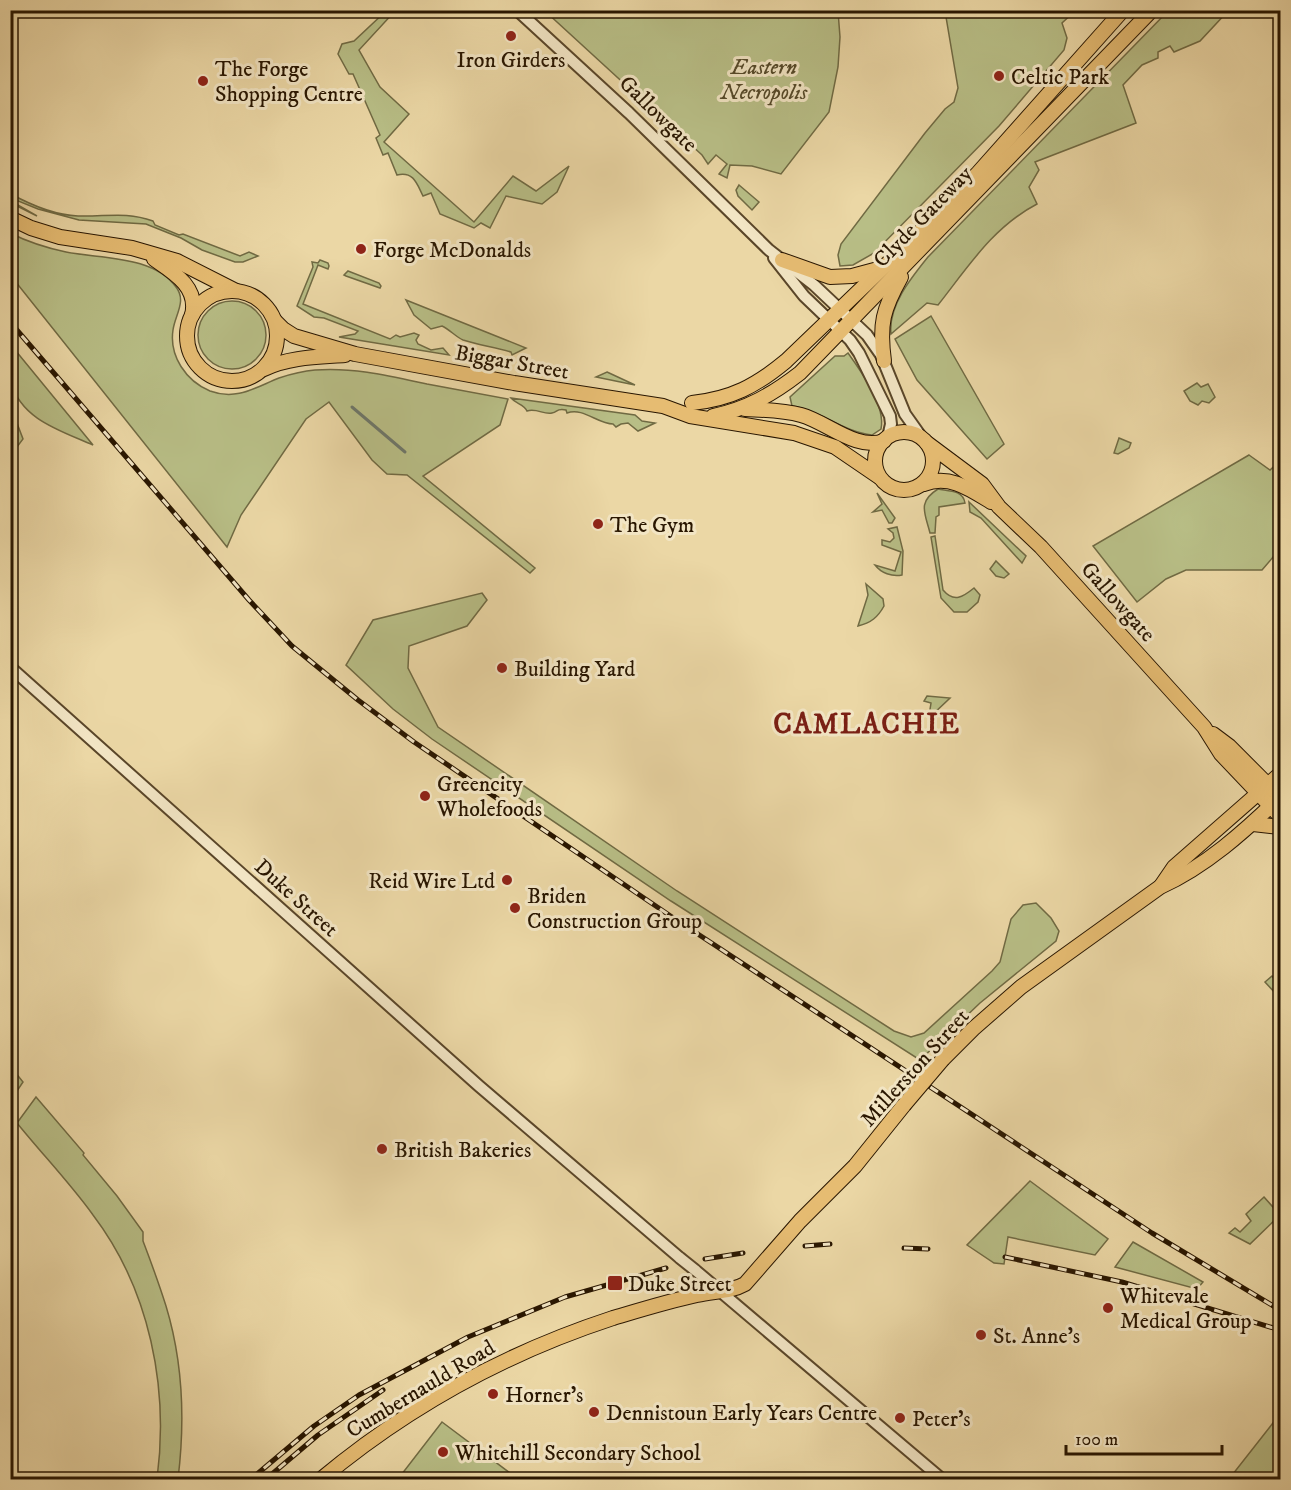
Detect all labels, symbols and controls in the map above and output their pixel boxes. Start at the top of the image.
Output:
marker: Iron Girders [504,29,518,43]
place label: Iron Girders [457,47,565,74]
park label: Eastern Necropolis [719,54,808,106]
place label: The Forge Shopping Centre [215,56,363,108]
place label: Celtic Park [1011,64,1109,91]
marker: Celtic Park [992,69,1006,83]
street label: Gallowgate [613,70,703,158]
marker: The Forge Shopping Centre [196,74,210,88]
street label: Clyde Gateway [868,160,979,273]
place label: Forge McDonalds [373,237,531,264]
marker: Forge McDonalds [354,242,368,256]
street label: Biggar Street [453,339,571,386]
place label: The Gym [610,512,694,539]
marker: The Gym [591,517,605,531]
street label: Gallowgate [1075,556,1161,648]
place label: Building Yard [514,656,635,683]
marker: Building Yard [495,661,509,675]
district label: CAMLACHIE [773,707,961,742]
place label: Greencity Wholefoods [436,771,542,823]
marker: Greencity Wholefoods [418,789,432,803]
street label: Duke Street [248,853,344,943]
place label: Reid Wire Ltd [368,868,495,895]
marker: Reid Wire Ltd [500,873,514,887]
place label: Briden Construction Group [527,883,702,935]
marker: Briden Construction Group [508,901,522,915]
street label: Millerston Street [855,1003,975,1133]
place label: British Bakeries [394,1137,531,1164]
marker: British Bakeries [375,1142,389,1156]
place label: Duke Street [628,1271,732,1298]
marker: Duke Street [606,1274,624,1292]
place label: Whitevale Medical Group [1119,1283,1252,1335]
marker: Whitevale Medical Group [1101,1301,1115,1315]
place label: St. Anne's [993,1323,1080,1350]
marker: St. Anne's [974,1328,988,1342]
street label: Cumbernauld Road [342,1334,500,1444]
place label: Horner's [505,1382,583,1409]
marker: Horner's [486,1387,500,1401]
place label: Dennistoun Early Years Centre [606,1400,877,1427]
marker: Dennistoun Early Years Centre [587,1405,601,1419]
place label: Peter's [912,1406,971,1433]
marker: Peter's [893,1411,907,1425]
scale bar [1066,1418,1222,1456]
text: 100 m [1075,1429,1118,1451]
place label: Whitehill Secondary School [454,1440,701,1467]
marker: Whitehill Secondary School [436,1445,450,1459]

